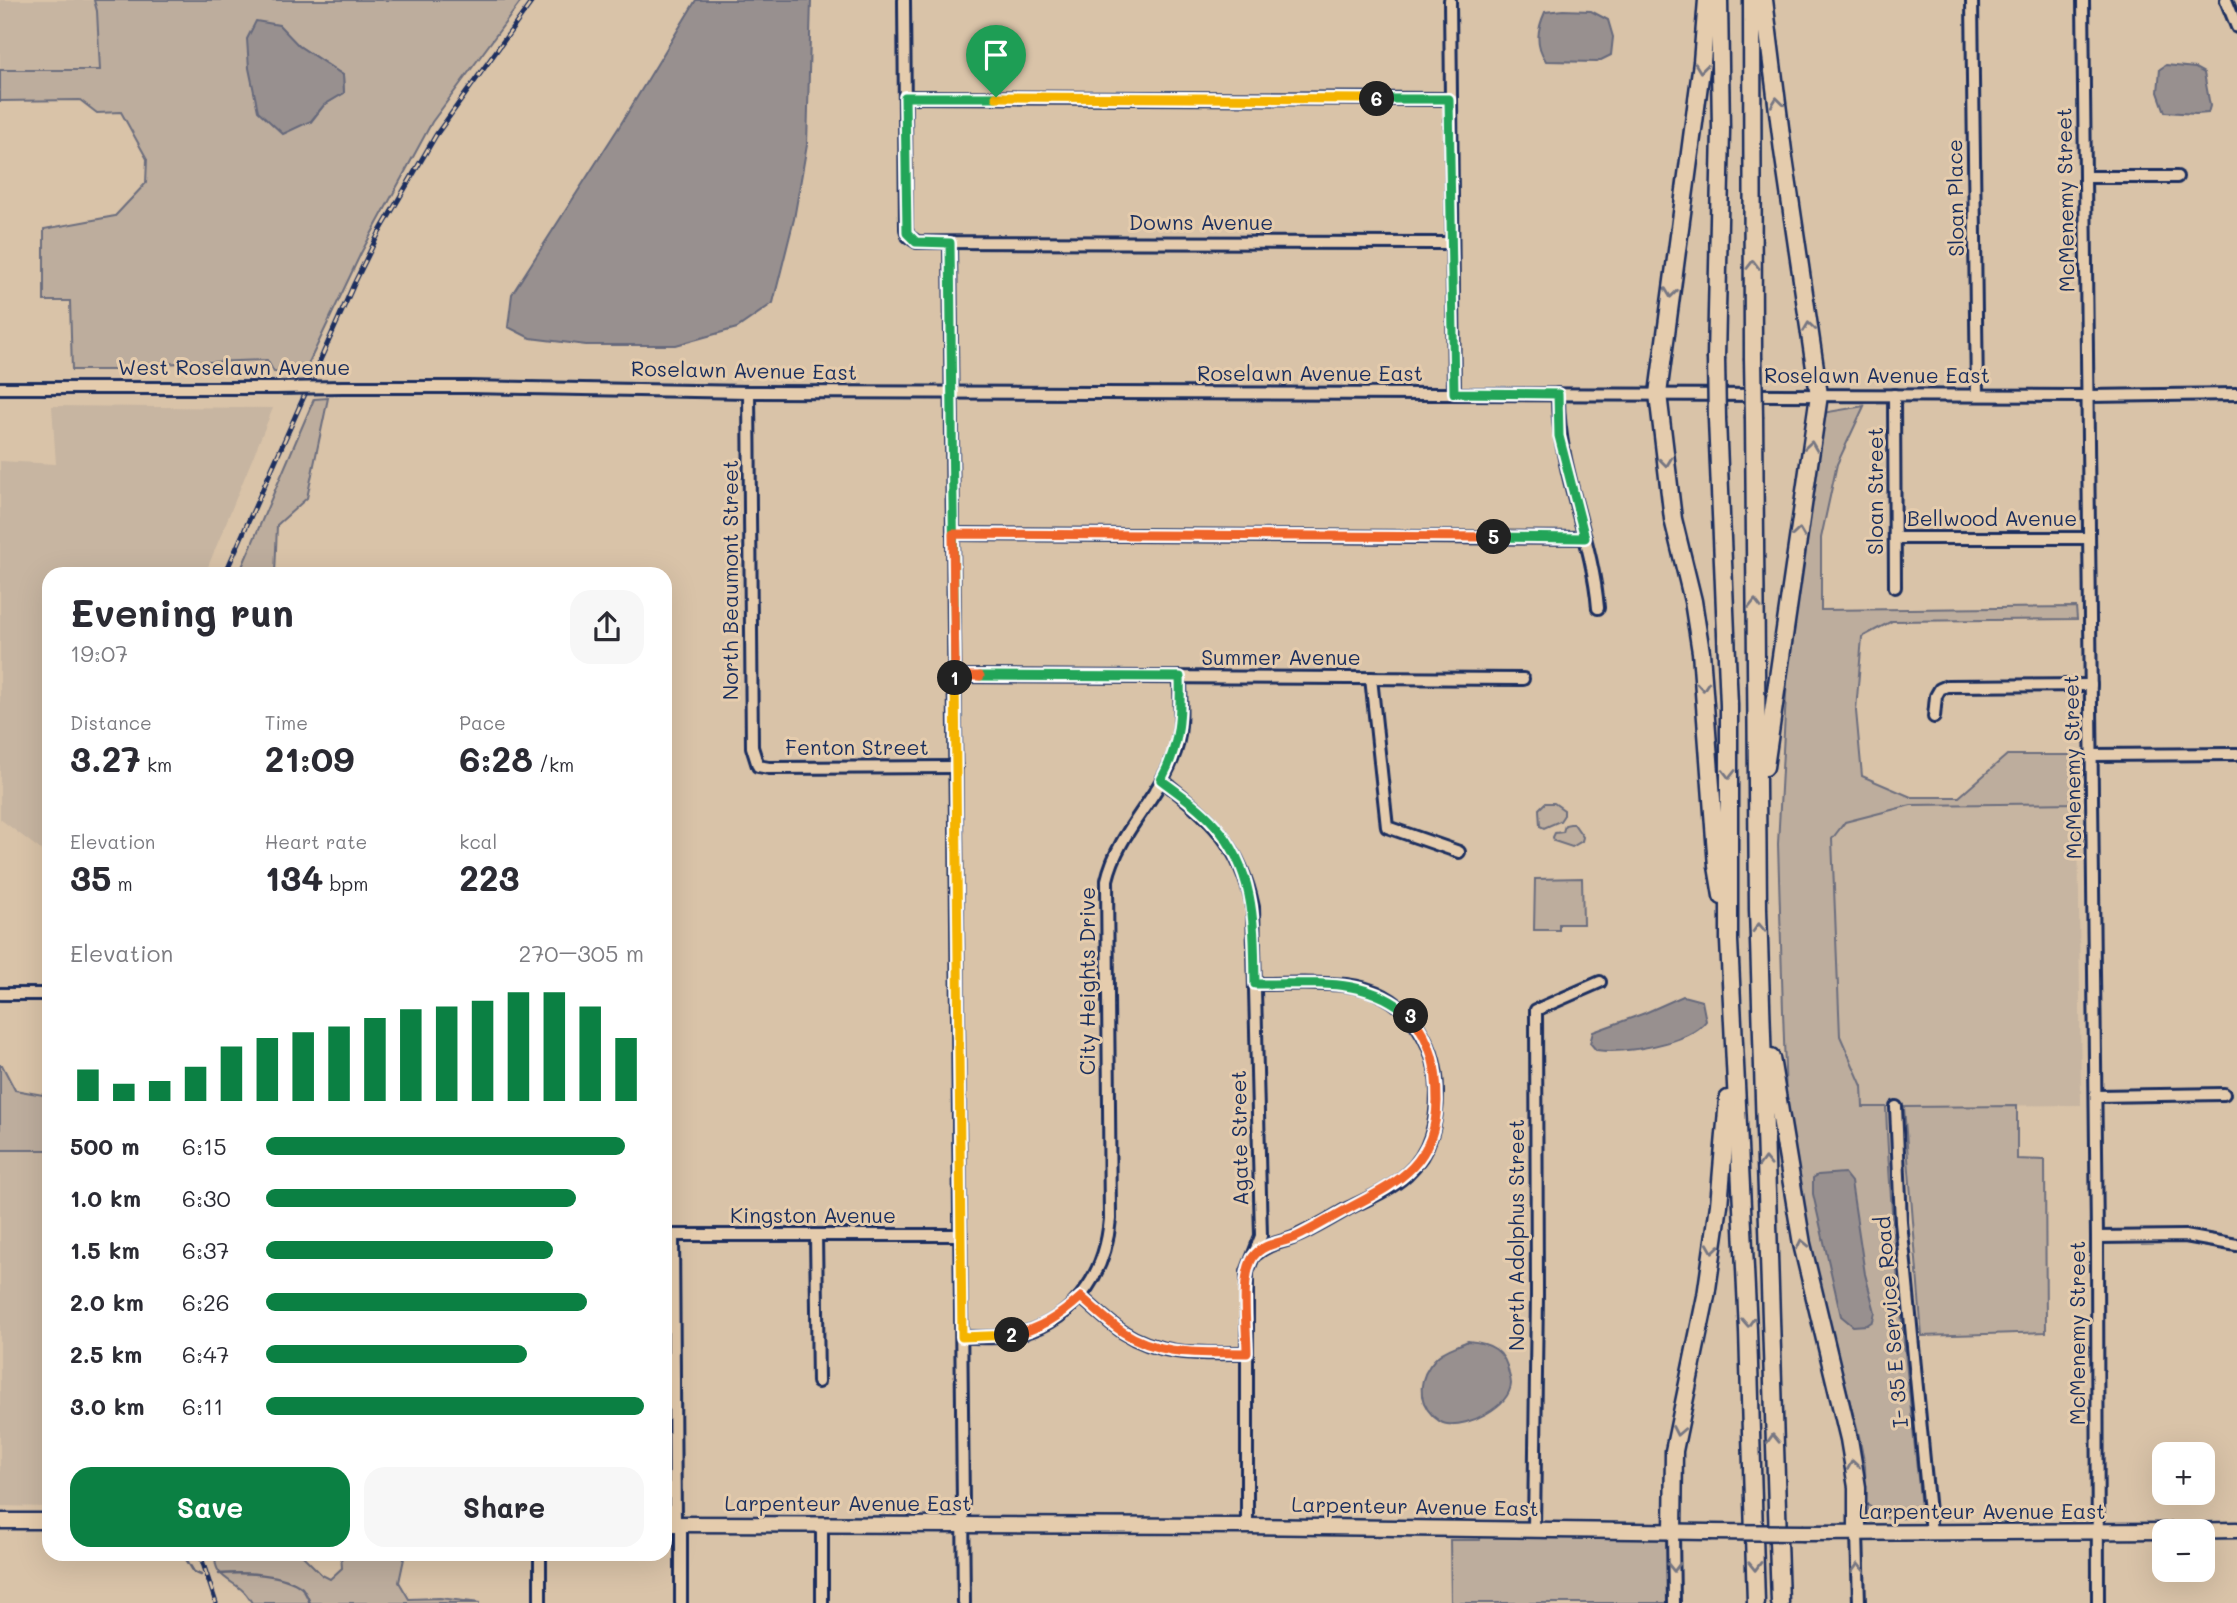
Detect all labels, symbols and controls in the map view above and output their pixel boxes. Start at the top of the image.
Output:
pin [966,25,1026,97]
icon: arrive [977,36,1015,74]
one-way arrow [1693,62,1708,74]
pin: 6 [1360,82,1394,116]
text: 6 [1371,86,1382,111]
one-way arrow [1769,96,1784,108]
street label: McMenemy Street [2049,107,2080,293]
street label: Sloan Place [1940,139,1969,257]
street label: Downs Avenue [1129,208,1273,235]
one-way arrow [1745,260,1761,270]
one-way arrow [1664,288,1679,299]
one-way arrow [1802,321,1817,333]
street label: West Roselawn Avenue [118,353,350,380]
street label: Roselawn Avenue East [631,354,857,385]
street label: Roselawn Avenue East [1197,359,1423,386]
street label: Roselawn Avenue East [1764,361,1990,388]
street label: Sloan Street [1861,427,1888,555]
one-way arrow [1803,440,1818,452]
one-way arrow [1659,456,1674,468]
street label: North Beaumont Street [716,460,743,700]
street label: Bellwood Avenue [1907,504,2077,531]
pin: 5 [1476,520,1512,554]
text: 5 [1488,524,1499,549]
one-way arrow [1791,528,1806,539]
text: Evening run [70,587,294,637]
button: share [570,590,644,664]
one-way arrow [1747,598,1763,609]
text: 19:07 [70,638,128,668]
street label: Summer Avenue [1201,643,1361,670]
pin: 1 [937,660,972,696]
text: 1 [950,665,959,690]
street label: McMenemy Street [2056,674,2087,860]
one-way arrow [1696,681,1711,692]
text: Distance [70,710,152,735]
text: Time [265,710,308,735]
text: Pace [459,710,506,735]
street label: Fenton Street [785,733,929,760]
text: 3.27 [70,735,141,781]
text: 21:09 [265,735,354,781]
text: 6:28 [459,735,533,781]
text: km [141,752,172,777]
text: /km [533,752,574,777]
one-way arrow [1721,769,1737,779]
text: Elevation [70,829,155,854]
text: Heart rate [265,829,367,854]
text: kcal [459,829,497,854]
text: 35 [70,854,111,900]
text: 134 [265,854,323,900]
text: 223 [459,854,519,900]
text: m [111,871,133,896]
text: bpm [323,871,368,896]
street label: City Heights Drive [1073,887,1100,1075]
one-way arrow [1751,922,1767,933]
text: Elevation [70,938,173,968]
text: 270–305 m [519,938,644,968]
pin: 3 [1394,998,1428,1034]
text: 3 [1405,1003,1416,1028]
street label: Agate Street [1224,1070,1253,1206]
street label: North Adolphus Street [1502,1119,1529,1351]
text: 500 m [70,1131,140,1161]
text: 6:15 [182,1131,227,1161]
one-way arrow [1758,1157,1773,1168]
text: 1.0 km [70,1183,141,1213]
text: 6:30 [182,1183,231,1213]
street label: Kingston Avenue [730,1201,896,1228]
street label: I- 35 E Service Road [1868,1215,1913,1429]
text: 1.5 km [70,1235,140,1265]
text: 6:37 [182,1235,229,1265]
one-way arrow [1795,1238,1810,1250]
street label: McMenemy Street [2063,1241,2090,1425]
one-way arrow [1705,1242,1720,1254]
text: 2.0 km [70,1287,144,1317]
text: 6:26 [182,1287,230,1317]
one-way arrow [1740,1317,1755,1328]
pin: 2 [995,1318,1030,1352]
text: 2 [1006,1322,1017,1347]
text: 2.5 km [70,1339,142,1369]
text: 6:47 [182,1339,229,1369]
text: 3.0 km [70,1391,145,1421]
text: 6:11 [182,1391,224,1421]
one-way arrow [1671,1425,1686,1437]
one-way arrow [1766,1433,1781,1444]
map controls [2152,1442,2215,1582]
button: + [2152,1442,2215,1505]
one-way arrow [1846,1459,1861,1471]
button: Save [70,1467,350,1547]
button: Share [364,1467,644,1547]
street label: Larpenteur Avenue East [724,1489,972,1516]
street label: Larpenteur Avenue East [1291,1490,1539,1521]
street label: Larpenteur Avenue East [1858,1497,2106,1524]
button: − [2152,1519,2215,1582]
one-way arrow [1748,1561,1763,1572]
one-way arrow [1666,1562,1681,1573]
one-way arrow [1850,1562,1866,1573]

